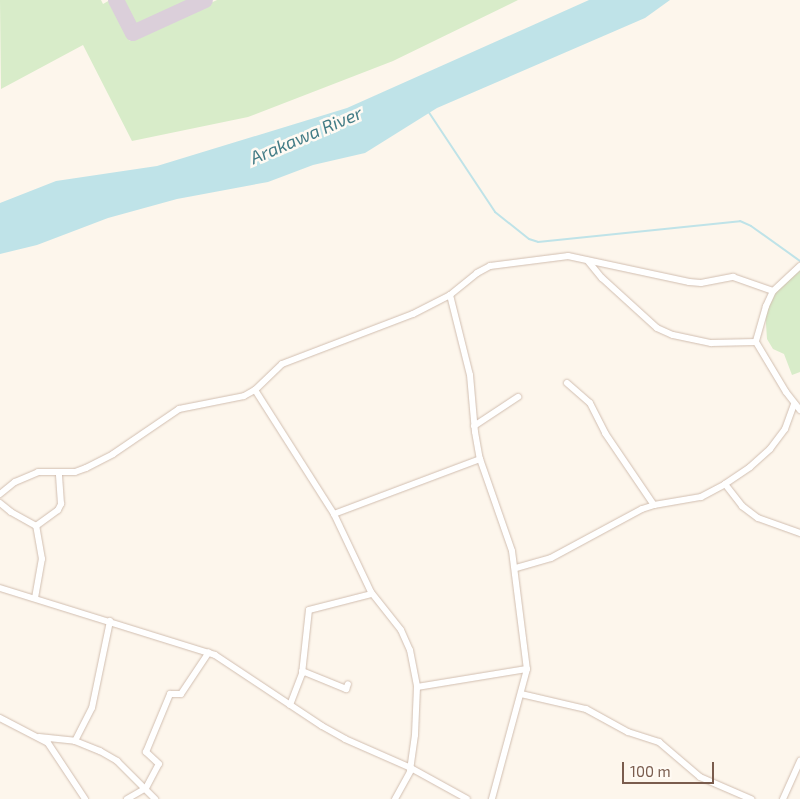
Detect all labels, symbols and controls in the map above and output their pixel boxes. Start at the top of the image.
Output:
water label: Arakawa River [247,102,365,168]
scale bar [625,752,718,784]
text: 100 m [630,762,671,780]

